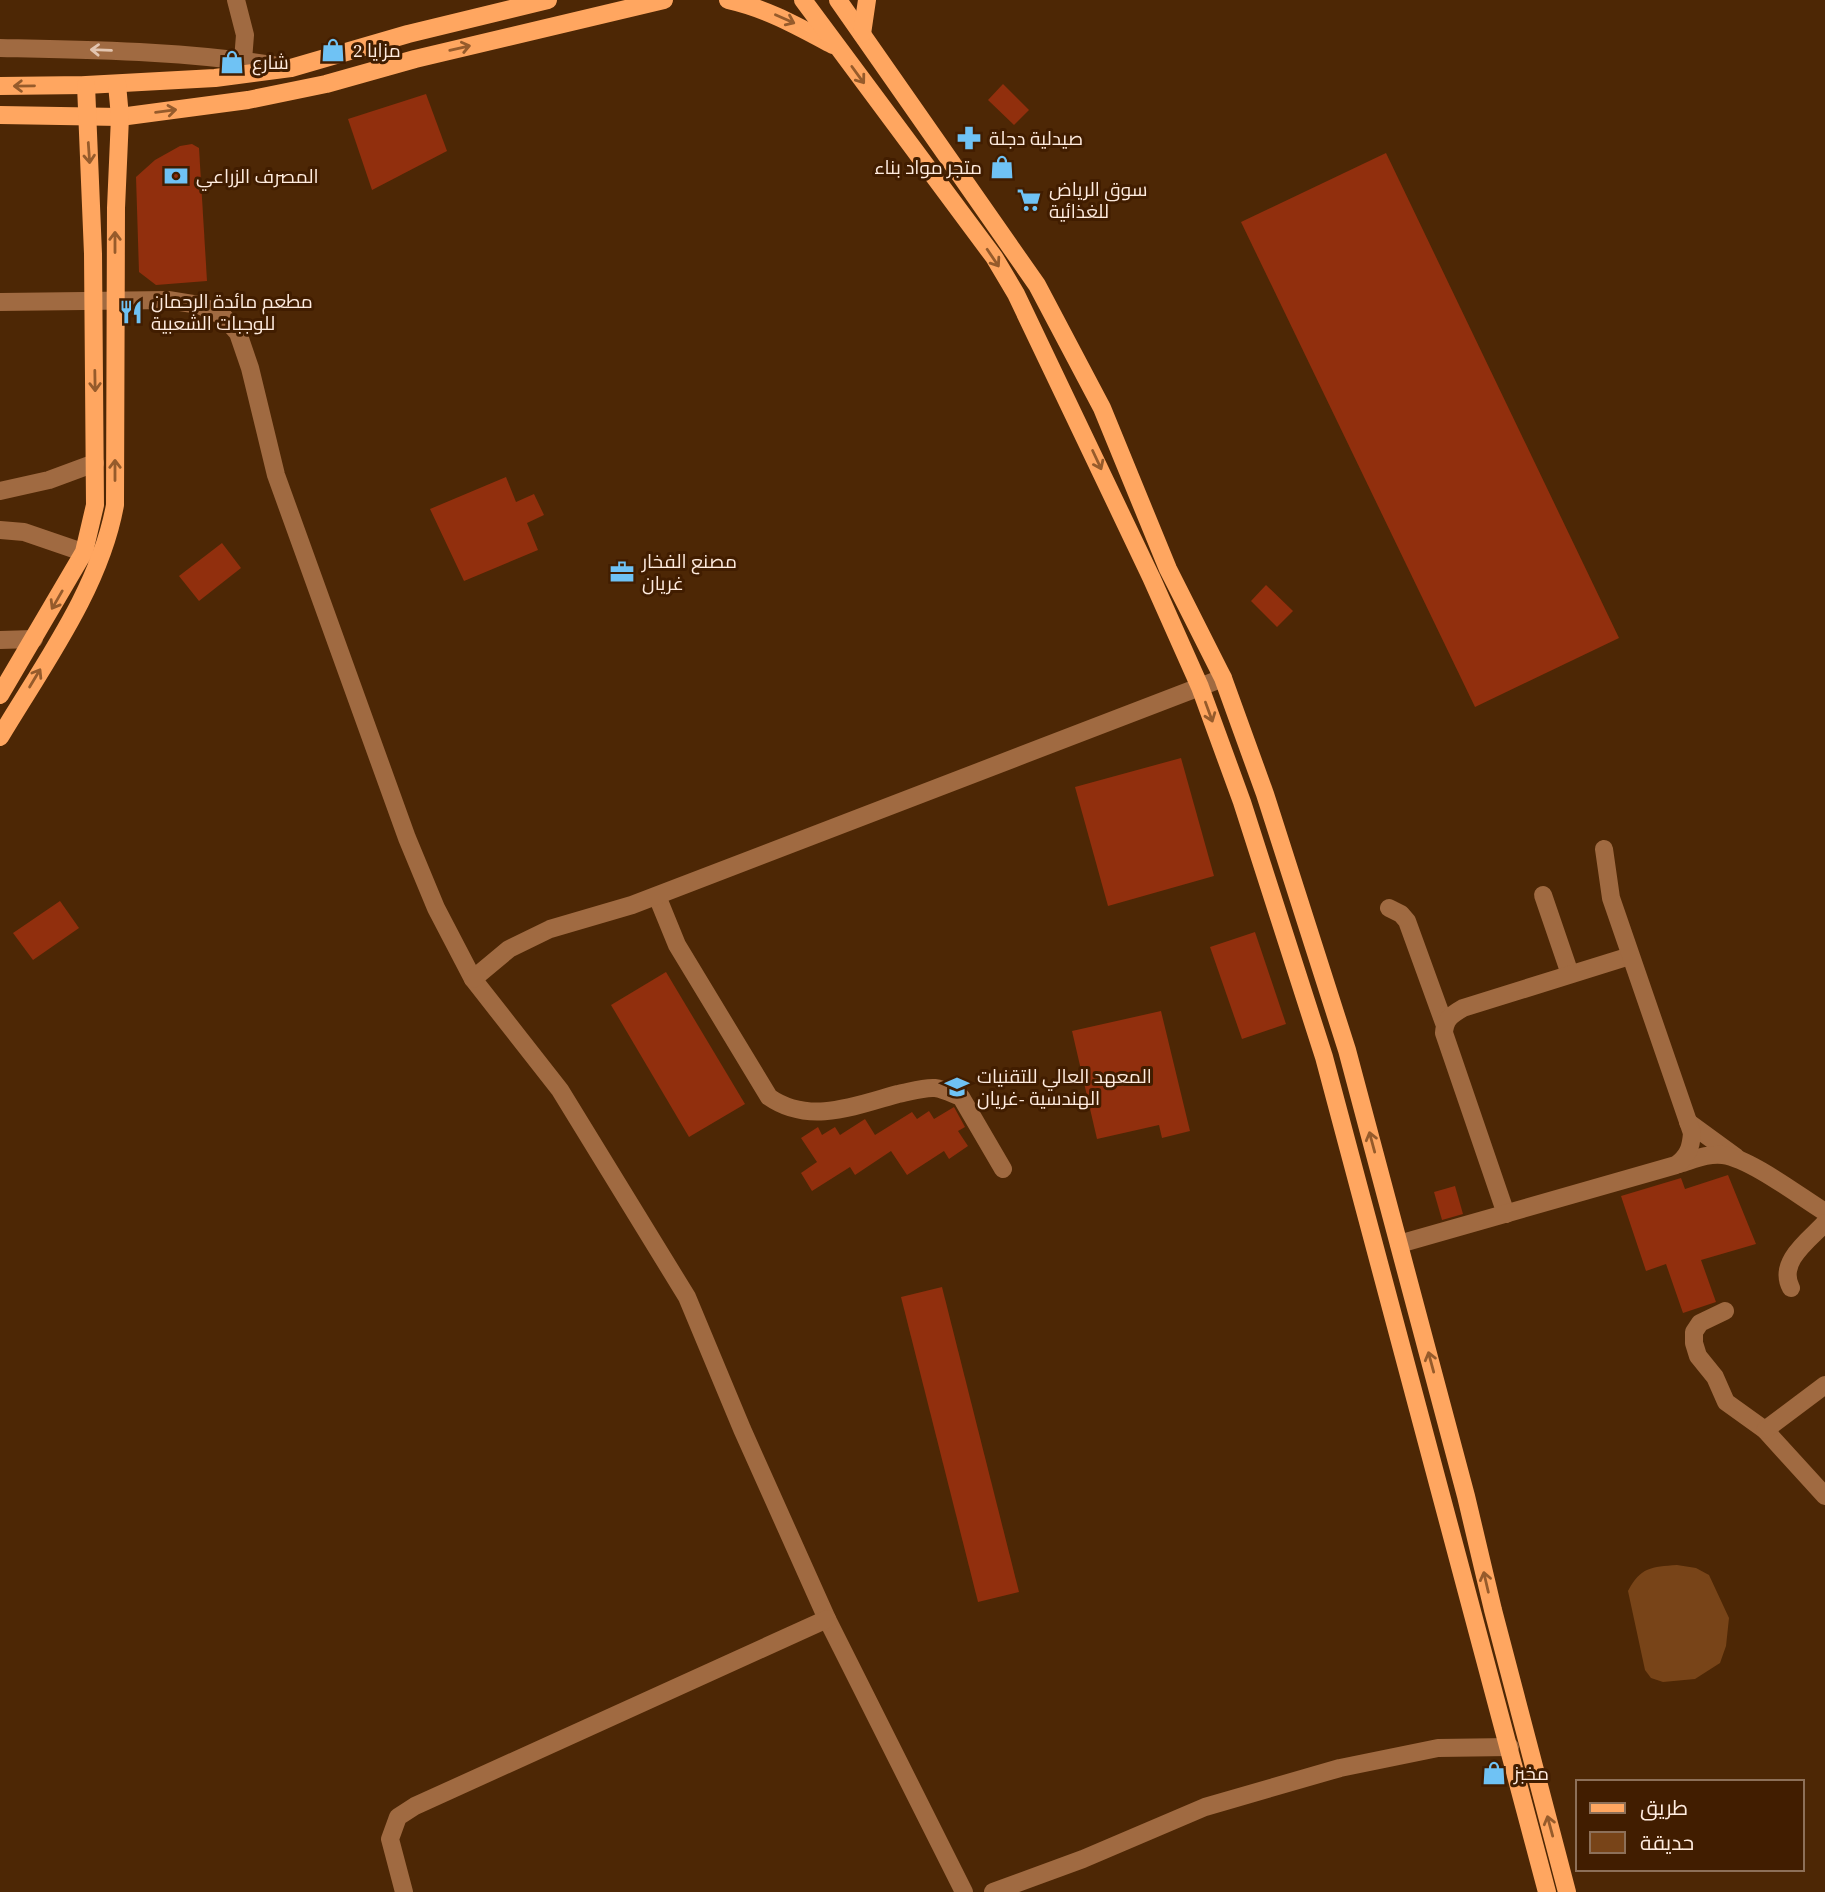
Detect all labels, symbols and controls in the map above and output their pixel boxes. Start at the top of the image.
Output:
one-way arrow [774,13,796,26]
shop icon: مزايا 2 [319,36,347,64]
place label: مزايا 2 [353,37,401,63]
one-way arrow [448,41,471,55]
one-way arrow [90,43,113,56]
shop icon: شارع [218,48,246,76]
place label: شارع [252,49,289,76]
one-way arrow [850,65,865,84]
one-way arrow [13,79,36,93]
one-way arrow [154,104,177,117]
pharmacy icon: صيدلية دجلة [955,124,983,152]
place label: صيدلية دجلة [989,125,1083,151]
one-way arrow [83,141,96,164]
shop icon: متجر مواد بناء [988,153,1016,181]
place label: متجر مواد بناء [874,154,982,180]
bank icon: المصرف الزراعي [162,162,190,190]
place label: المصرف الزراعي [196,163,319,191]
place label: سوق الرياض للغذائية [1049,176,1147,224]
supermarket icon: سوق الرياض للغذائية [1015,186,1043,214]
one-way arrow [108,231,122,254]
one-way arrow [986,248,1000,267]
place label: مطعم مائدة الرحمان للوجبات الشعبية [151,288,313,336]
restaurant icon: مطعم مائدة الرحمان للوجبات الشعبية [117,298,145,326]
one-way arrow [88,369,102,392]
one-way arrow [1091,449,1104,470]
one-way arrow [108,459,122,482]
place label: مصنع الفخار غريان [641,548,737,596]
office icon: مصنع الفخار غريان [608,558,636,586]
one-way arrow [50,589,64,609]
one-way arrow [28,669,42,689]
one-way arrow [1204,701,1216,723]
place label: المعهد العالي للتقنيات الهندسية -غريان [977,1063,1152,1111]
school or university icon: المعهد العالي للتقنيات الهندسية -غريان [943,1073,971,1101]
one-way arrow [1365,1131,1378,1154]
one-way arrow [1423,1351,1436,1373]
one-way arrow [1479,1571,1493,1594]
shop icon: مخبز [1480,1759,1508,1787]
place label: مخبز [1513,1760,1549,1786]
legend [1576,1780,1804,1871]
text: طريق [1640,1793,1688,1822]
one-way arrow [1543,1815,1556,1838]
text: حديقة [1640,1828,1694,1857]

